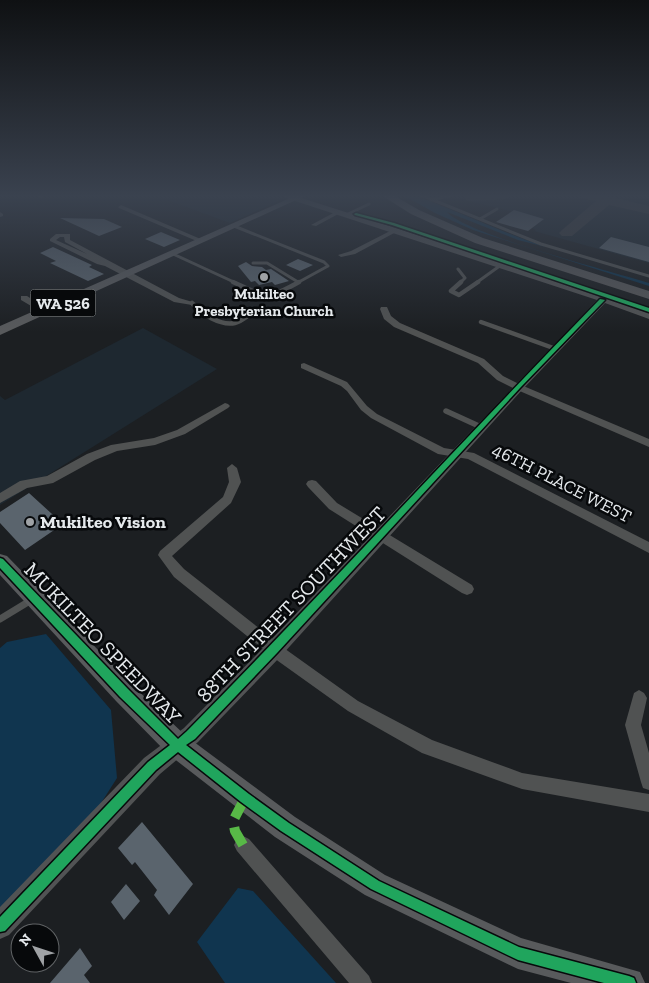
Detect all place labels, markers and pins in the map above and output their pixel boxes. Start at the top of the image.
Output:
marker: Mukilteo Presbyterian Church [258,271,270,283]
place label: Mukilteo Presbyterian Church [195,285,334,320]
place label: Mukilteo Vision [40,511,166,533]
marker: Mukilteo Vision [24,516,36,528]

